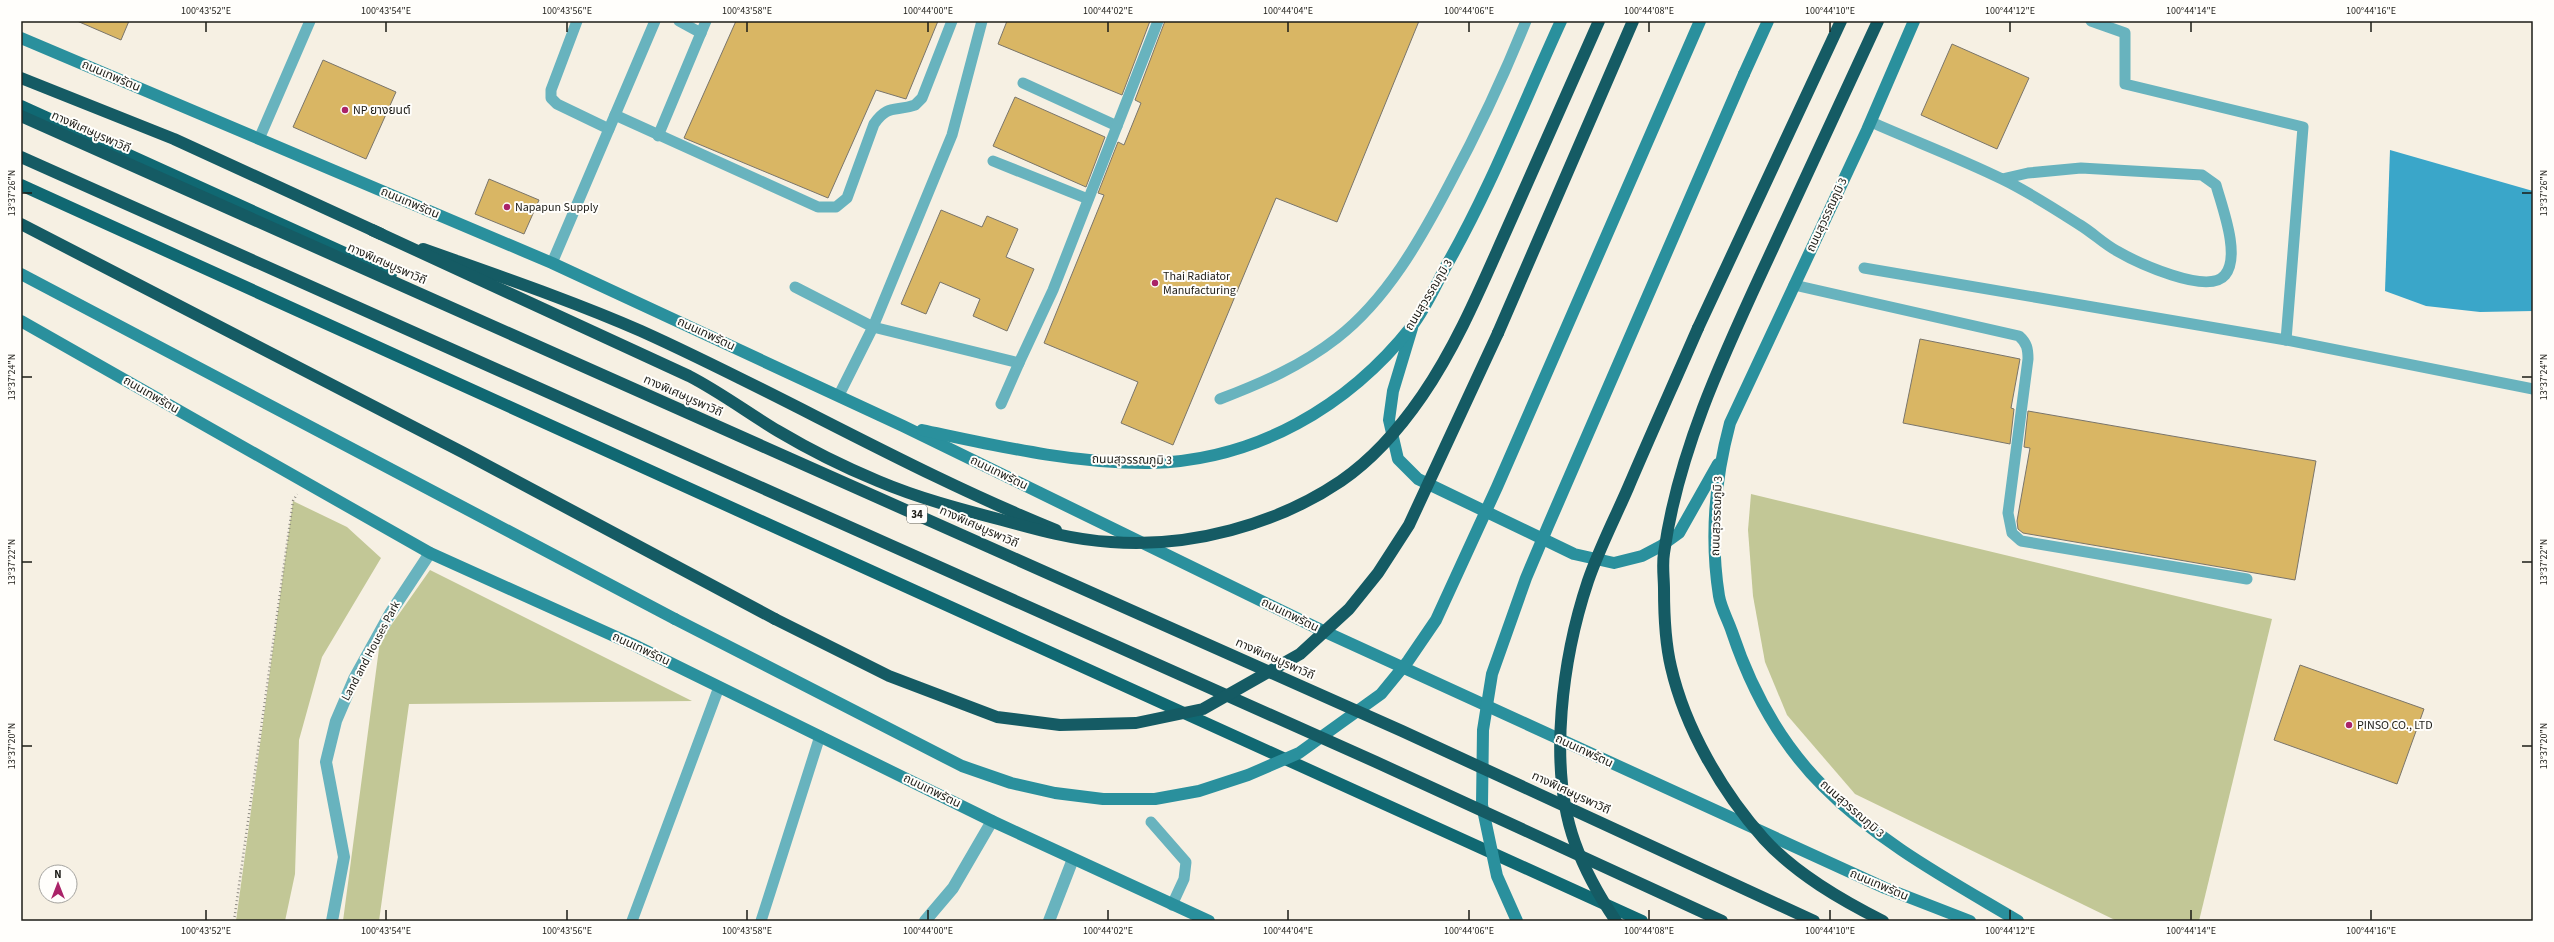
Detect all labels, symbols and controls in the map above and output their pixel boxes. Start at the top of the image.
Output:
text: 100°43'52"E [181,4,231,18]
text: 100°43'54"E [361,4,411,18]
text: 100°43'56"E [542,4,592,18]
text: 100°43'58"E [722,4,772,18]
text: 100°44'00"E [903,4,953,18]
text: 100°44'02"E [1083,4,1133,18]
text: 100°44'04"E [1263,4,1313,18]
text: 100°44'06"E [1444,4,1494,18]
text: 100°44'08"E [1624,4,1674,18]
text: 100°44'10"E [1805,4,1855,18]
text: 100°44'12"E [1985,4,2035,18]
text: 100°44'14"E [2166,4,2216,18]
text: 100°44'16"E [2346,4,2396,18]
street label: ถนนเทพรัตน [79,56,143,96]
place label: NP ยางยนต์ [353,102,411,119]
marker: NP ยางยนต์ [340,105,350,115]
street label: ทางพิเศษบูรพาวิถี [49,107,133,157]
text: 13°37'26"N [5,170,19,216]
text: 13°37'26"N [2537,170,2551,216]
street label: ถนนสุวรรณภูมิ 3 [1802,175,1852,255]
street label: ถนนเทพรัตน [378,183,442,223]
place label: Napapun Supply [515,199,599,216]
marker: Napapun Supply [502,202,512,212]
street label: ทางพิเศษบูรพาวิถี [345,239,429,289]
street label: ถนนสุวรรณภูมิ 3 [1401,256,1457,334]
place label: Thai Radiator Manufacturing [1163,268,1236,299]
marker: Thai Radiator Manufacturing [1150,278,1160,288]
street label: ถนนเทพรัตน [674,313,738,355]
text: 13°37'24"N [5,354,19,400]
text: 13°37'24"N [2537,354,2551,400]
street label: ทางพิเศษบูรพาวิถี [641,371,725,421]
street label: ถนนเทพรัตน [120,372,182,418]
street label: ถนนสุวรรณภูมิ 3 [1092,451,1172,469]
street label: ถนนเทพรัตน [967,452,1031,494]
street label: ถนนสุวรรณภูมิ 3 [1707,476,1727,556]
street label: ทางพิเศษบูรพาวิถี [937,502,1021,552]
road number: 34 [907,505,927,523]
text: 13°37'22"N [5,539,19,585]
text: 13°37'22"N [2537,539,2551,585]
street label: ถนนเทพรัตน [1258,594,1322,636]
street label: Land and Houses Park [337,598,405,704]
street label: ถนนเทพรัตน [609,628,673,670]
street label: ทางพิเศษบูรพาวิถี [1233,634,1317,684]
place label: PINSO CO., LTD [2357,717,2433,734]
marker: PINSO CO., LTD [2344,720,2354,730]
text: 13°37'20"N [5,723,19,769]
text: 13°37'20"N [2537,723,2551,769]
street label: ถนนเทพรัตน [1552,730,1616,772]
street label: ทางพิเศษบูรพาวิถี [1529,767,1613,819]
street label: ถนนเทพรัตน [900,770,964,812]
street label: ถนนสุวรรณภูมิ 3 [1816,776,1888,842]
north arrow [38,864,78,904]
street label: ถนนเทพรัตน [1847,865,1911,905]
text: N [54,867,62,882]
text: 100°43'52"E [181,924,231,938]
text: 100°43'54"E [361,924,411,938]
text: 100°43'56"E [542,924,592,938]
text: 100°43'58"E [722,924,772,938]
text: 100°44'00"E [903,924,953,938]
text: 100°44'02"E [1083,924,1133,938]
text: 100°44'04"E [1263,924,1313,938]
text: 100°44'06"E [1444,924,1494,938]
text: 100°44'08"E [1624,924,1674,938]
text: 100°44'10"E [1805,924,1855,938]
text: 100°44'12"E [1985,924,2035,938]
text: 100°44'14"E [2166,924,2216,938]
text: 100°44'16"E [2346,924,2396,938]

